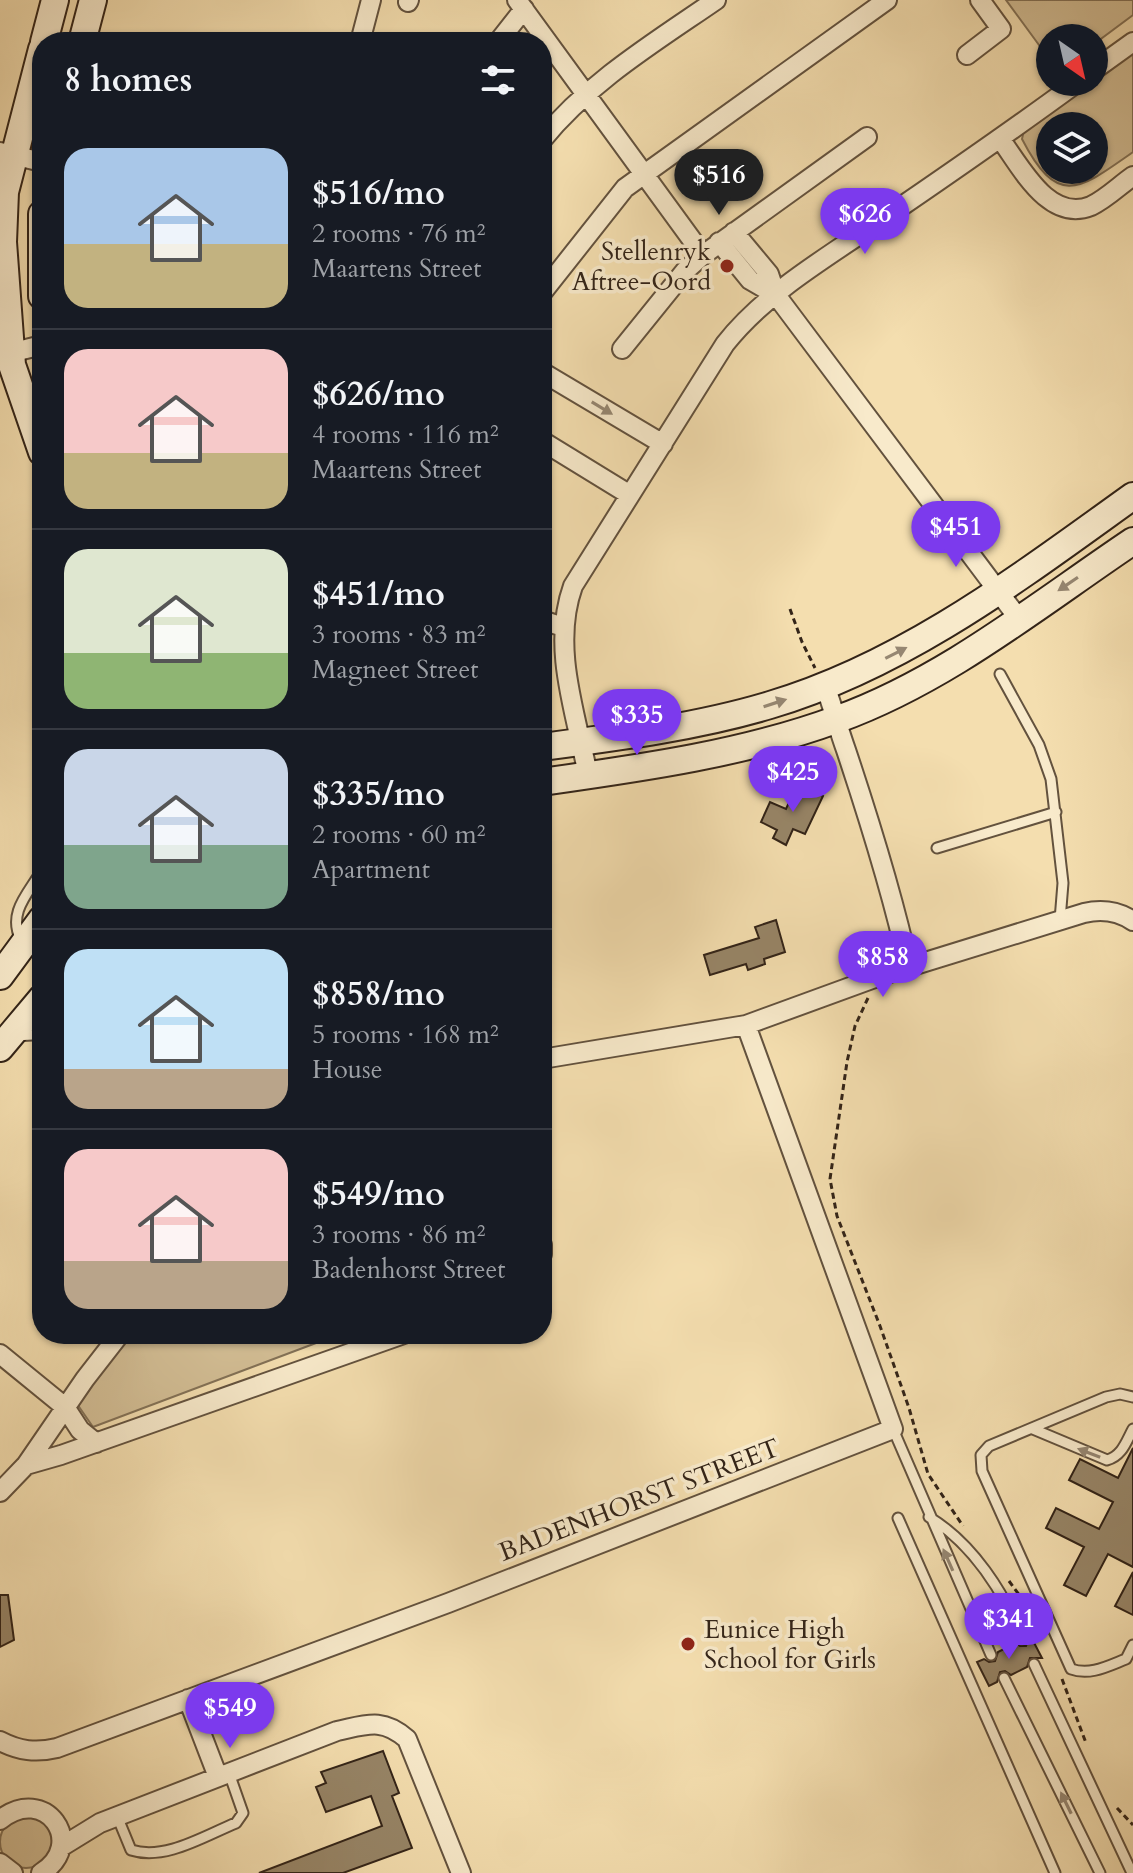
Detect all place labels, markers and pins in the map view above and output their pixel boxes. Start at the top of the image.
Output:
pin: $516 [672,149,766,217]
pin: $626 [818,188,912,256]
place label: Stellenryk Aftree-Oord [572,234,711,299]
marker: Stellenryk Aftree-Oord [718,257,736,275]
pin: $451 [909,501,1003,569]
pin: $335 [590,689,684,757]
pin: $425 [746,746,840,814]
pin: $858 [836,931,930,999]
pin: $341 [962,1593,1056,1661]
place label: Eunice High School for Girls [704,1612,876,1677]
marker: Eunice High School for Girls [679,1635,697,1653]
pin: $549 [183,1682,277,1750]

